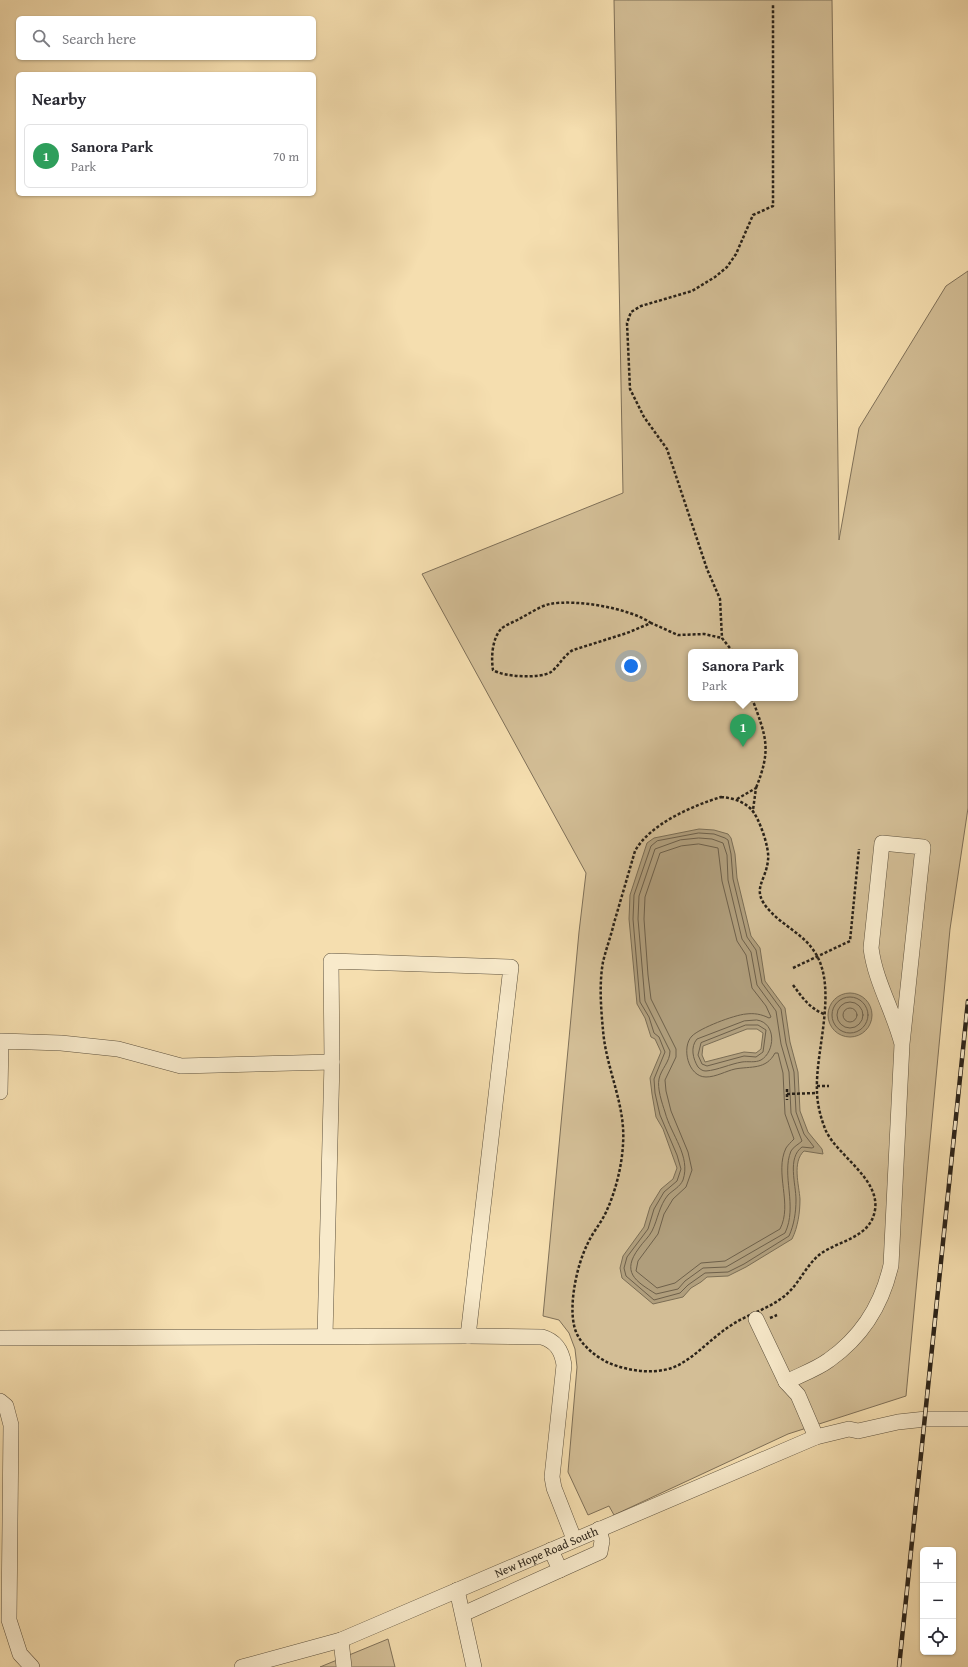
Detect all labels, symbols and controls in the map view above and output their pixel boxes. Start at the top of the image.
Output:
search box [16,16,316,60]
icon: search [30,27,52,49]
text: Search here [62,28,136,49]
text: Nearby [32,86,86,111]
text: Sanora Park [71,136,153,157]
text: 1 [43,147,49,166]
text: 70 m [273,147,299,166]
text: Park [71,157,96,176]
popup [688,649,798,701]
text: Sanora Park [702,655,784,676]
your location [621,656,641,676]
text: Park [702,676,727,695]
pin: 1 [730,714,756,747]
street label: New Hope Road South [492,1522,601,1581]
map controls [920,1547,956,1655]
button: + [920,1547,956,1583]
button: − [920,1583,956,1619]
button: locate [920,1619,956,1655]

